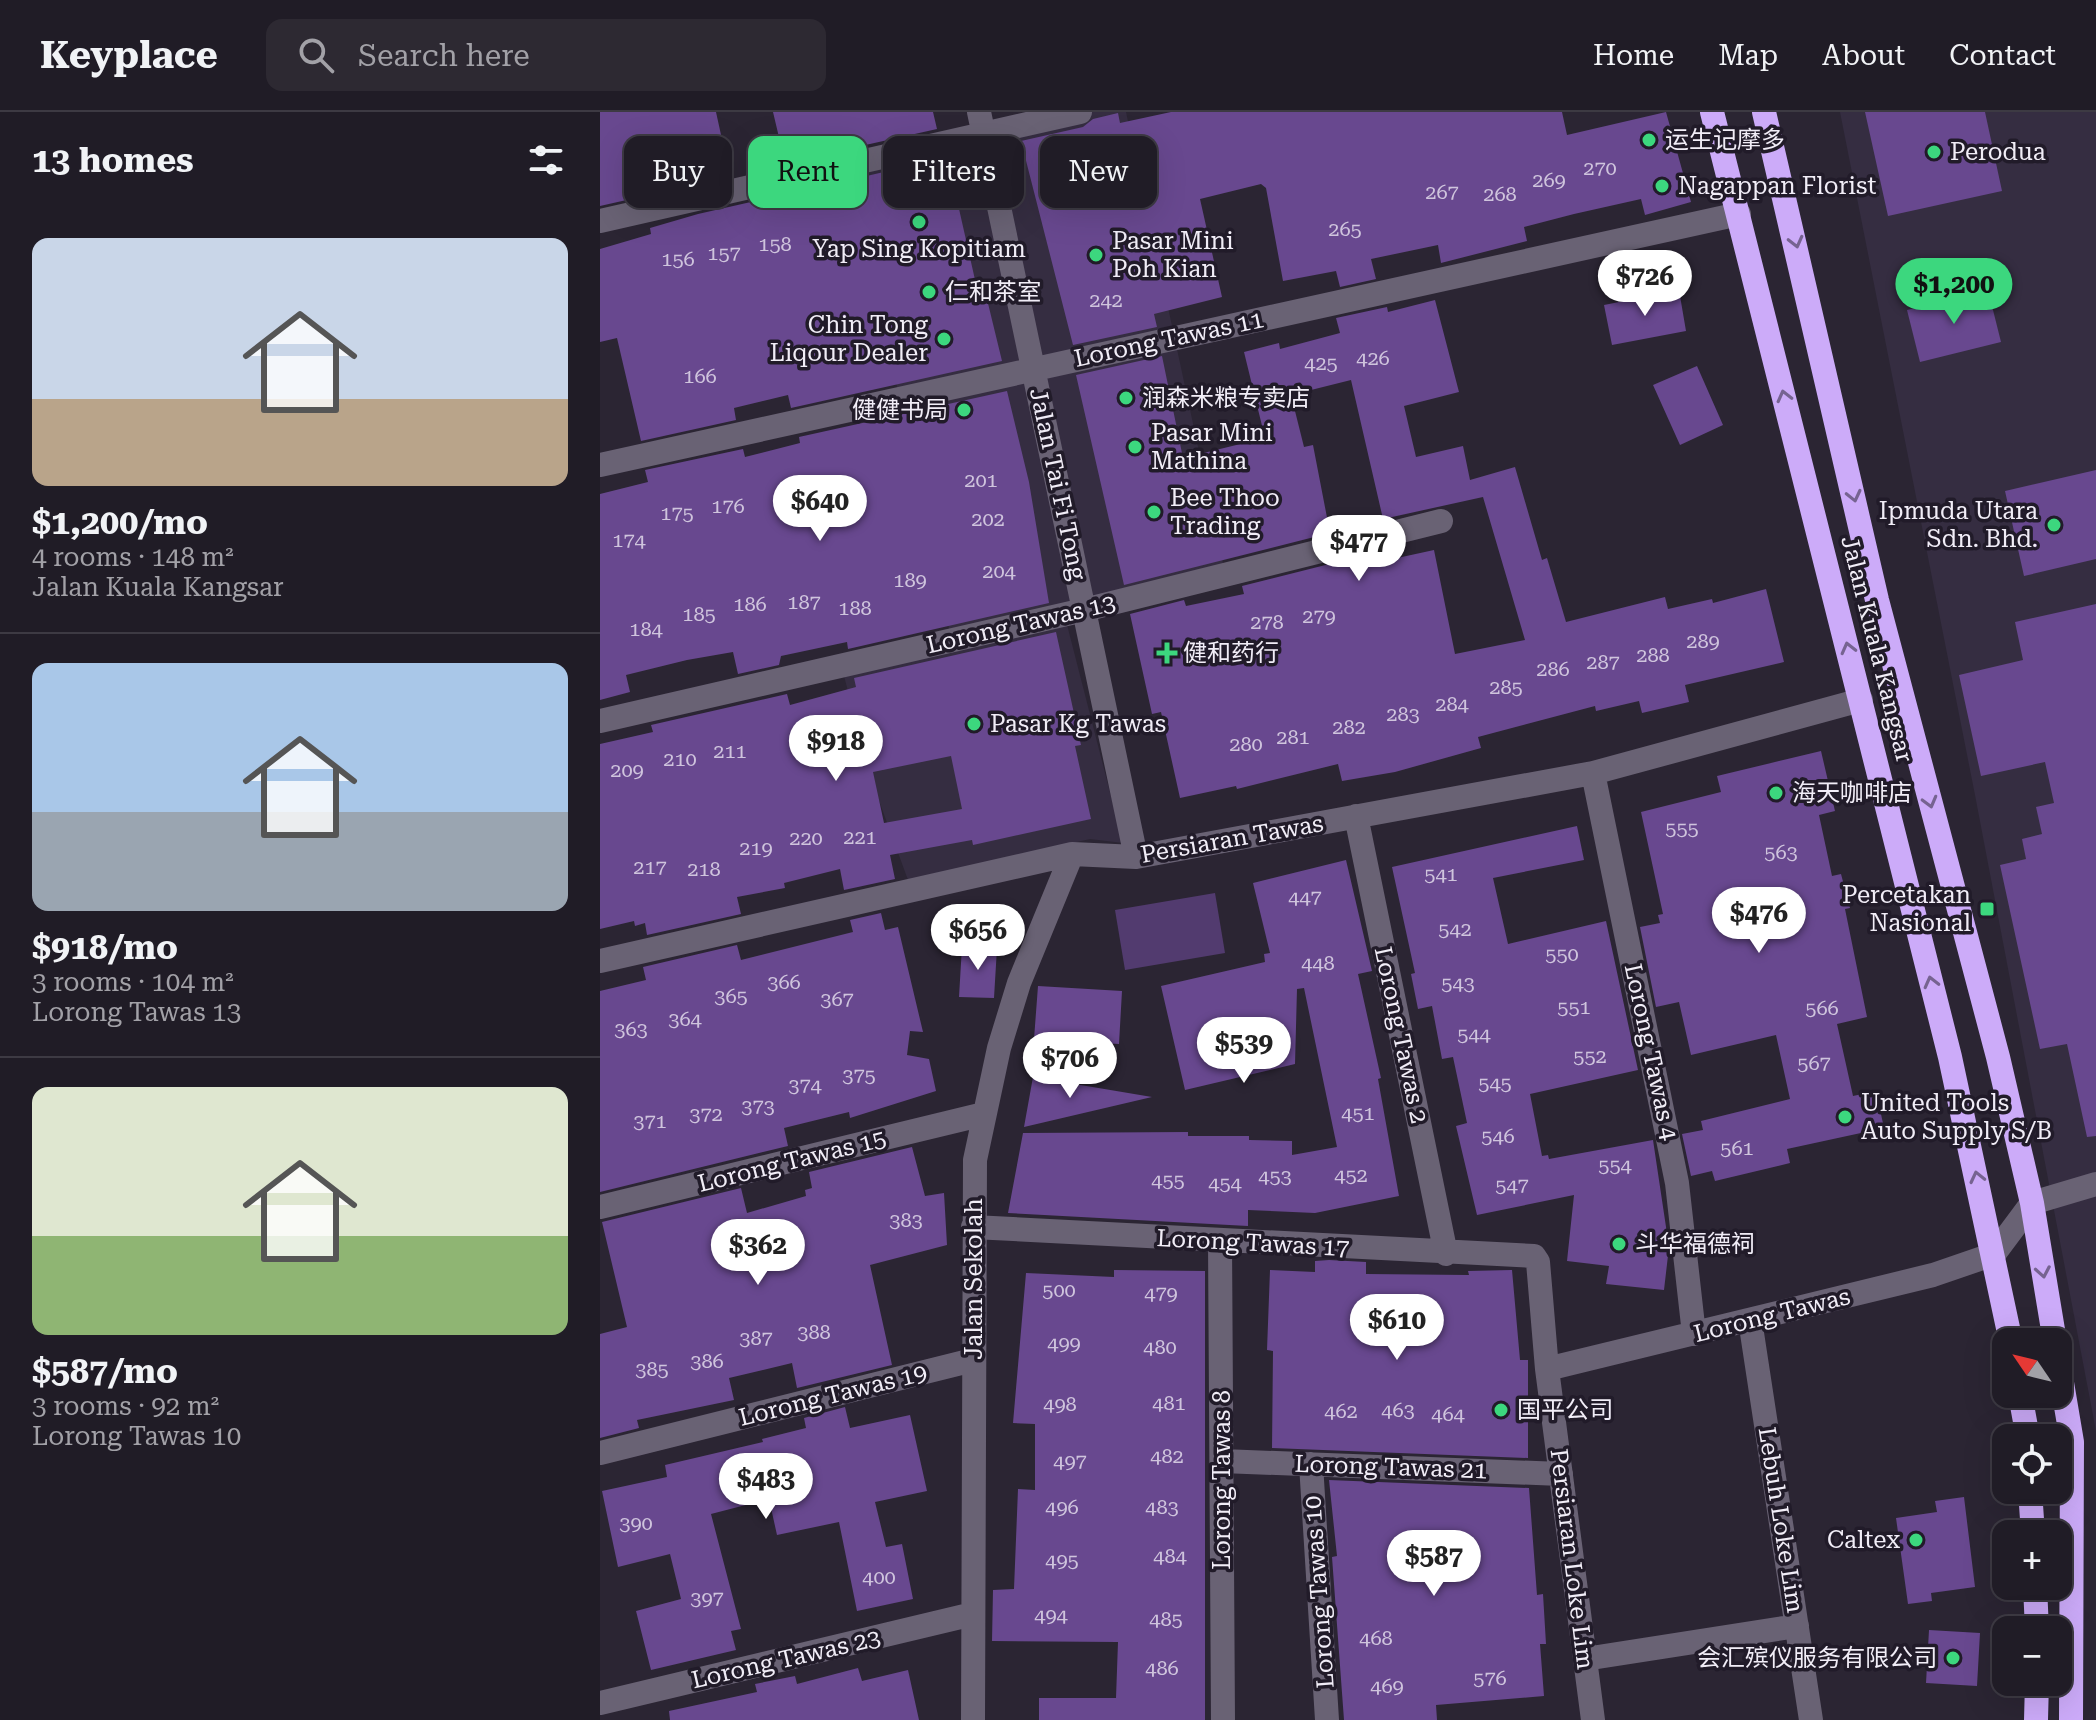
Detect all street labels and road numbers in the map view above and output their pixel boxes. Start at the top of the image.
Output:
street label: Lorong Tawas 11 [1072,305,1266,373]
street label: Jalan Tai Fi Tong [1024,385,1092,583]
street label: Jalan Kuala Kangsar [1835,533,1919,765]
street label: Lorong Tawas 13 [924,589,1118,659]
street label: Persiaran Tawas [1138,809,1326,869]
street label: Lorong Tawas 2 [1369,944,1433,1126]
street label: Lorong Tawas 4 [1619,961,1683,1143]
street label: Lorong Tawas 15 [695,1124,889,1198]
street label: Jalan Sekolah [960,1198,988,1360]
street label: Lorong Tawas 17 [1156,1224,1350,1262]
street label: Lorong Tawas [1691,1282,1853,1348]
street label: Lorong Tawas 19 [736,1358,930,1432]
street label: Lorong Tawas 8 [1208,1390,1236,1570]
street label: Lebuh Loke Lim [1752,1425,1810,1615]
street label: Persiaran Loke Lim [1545,1447,1599,1671]
street label: Lorong Tawas 21 [1294,1450,1488,1484]
street label: Lorong Tawas 10 [1298,1495,1340,1689]
street label: Lorong Tawas 23 [689,1624,883,1694]

